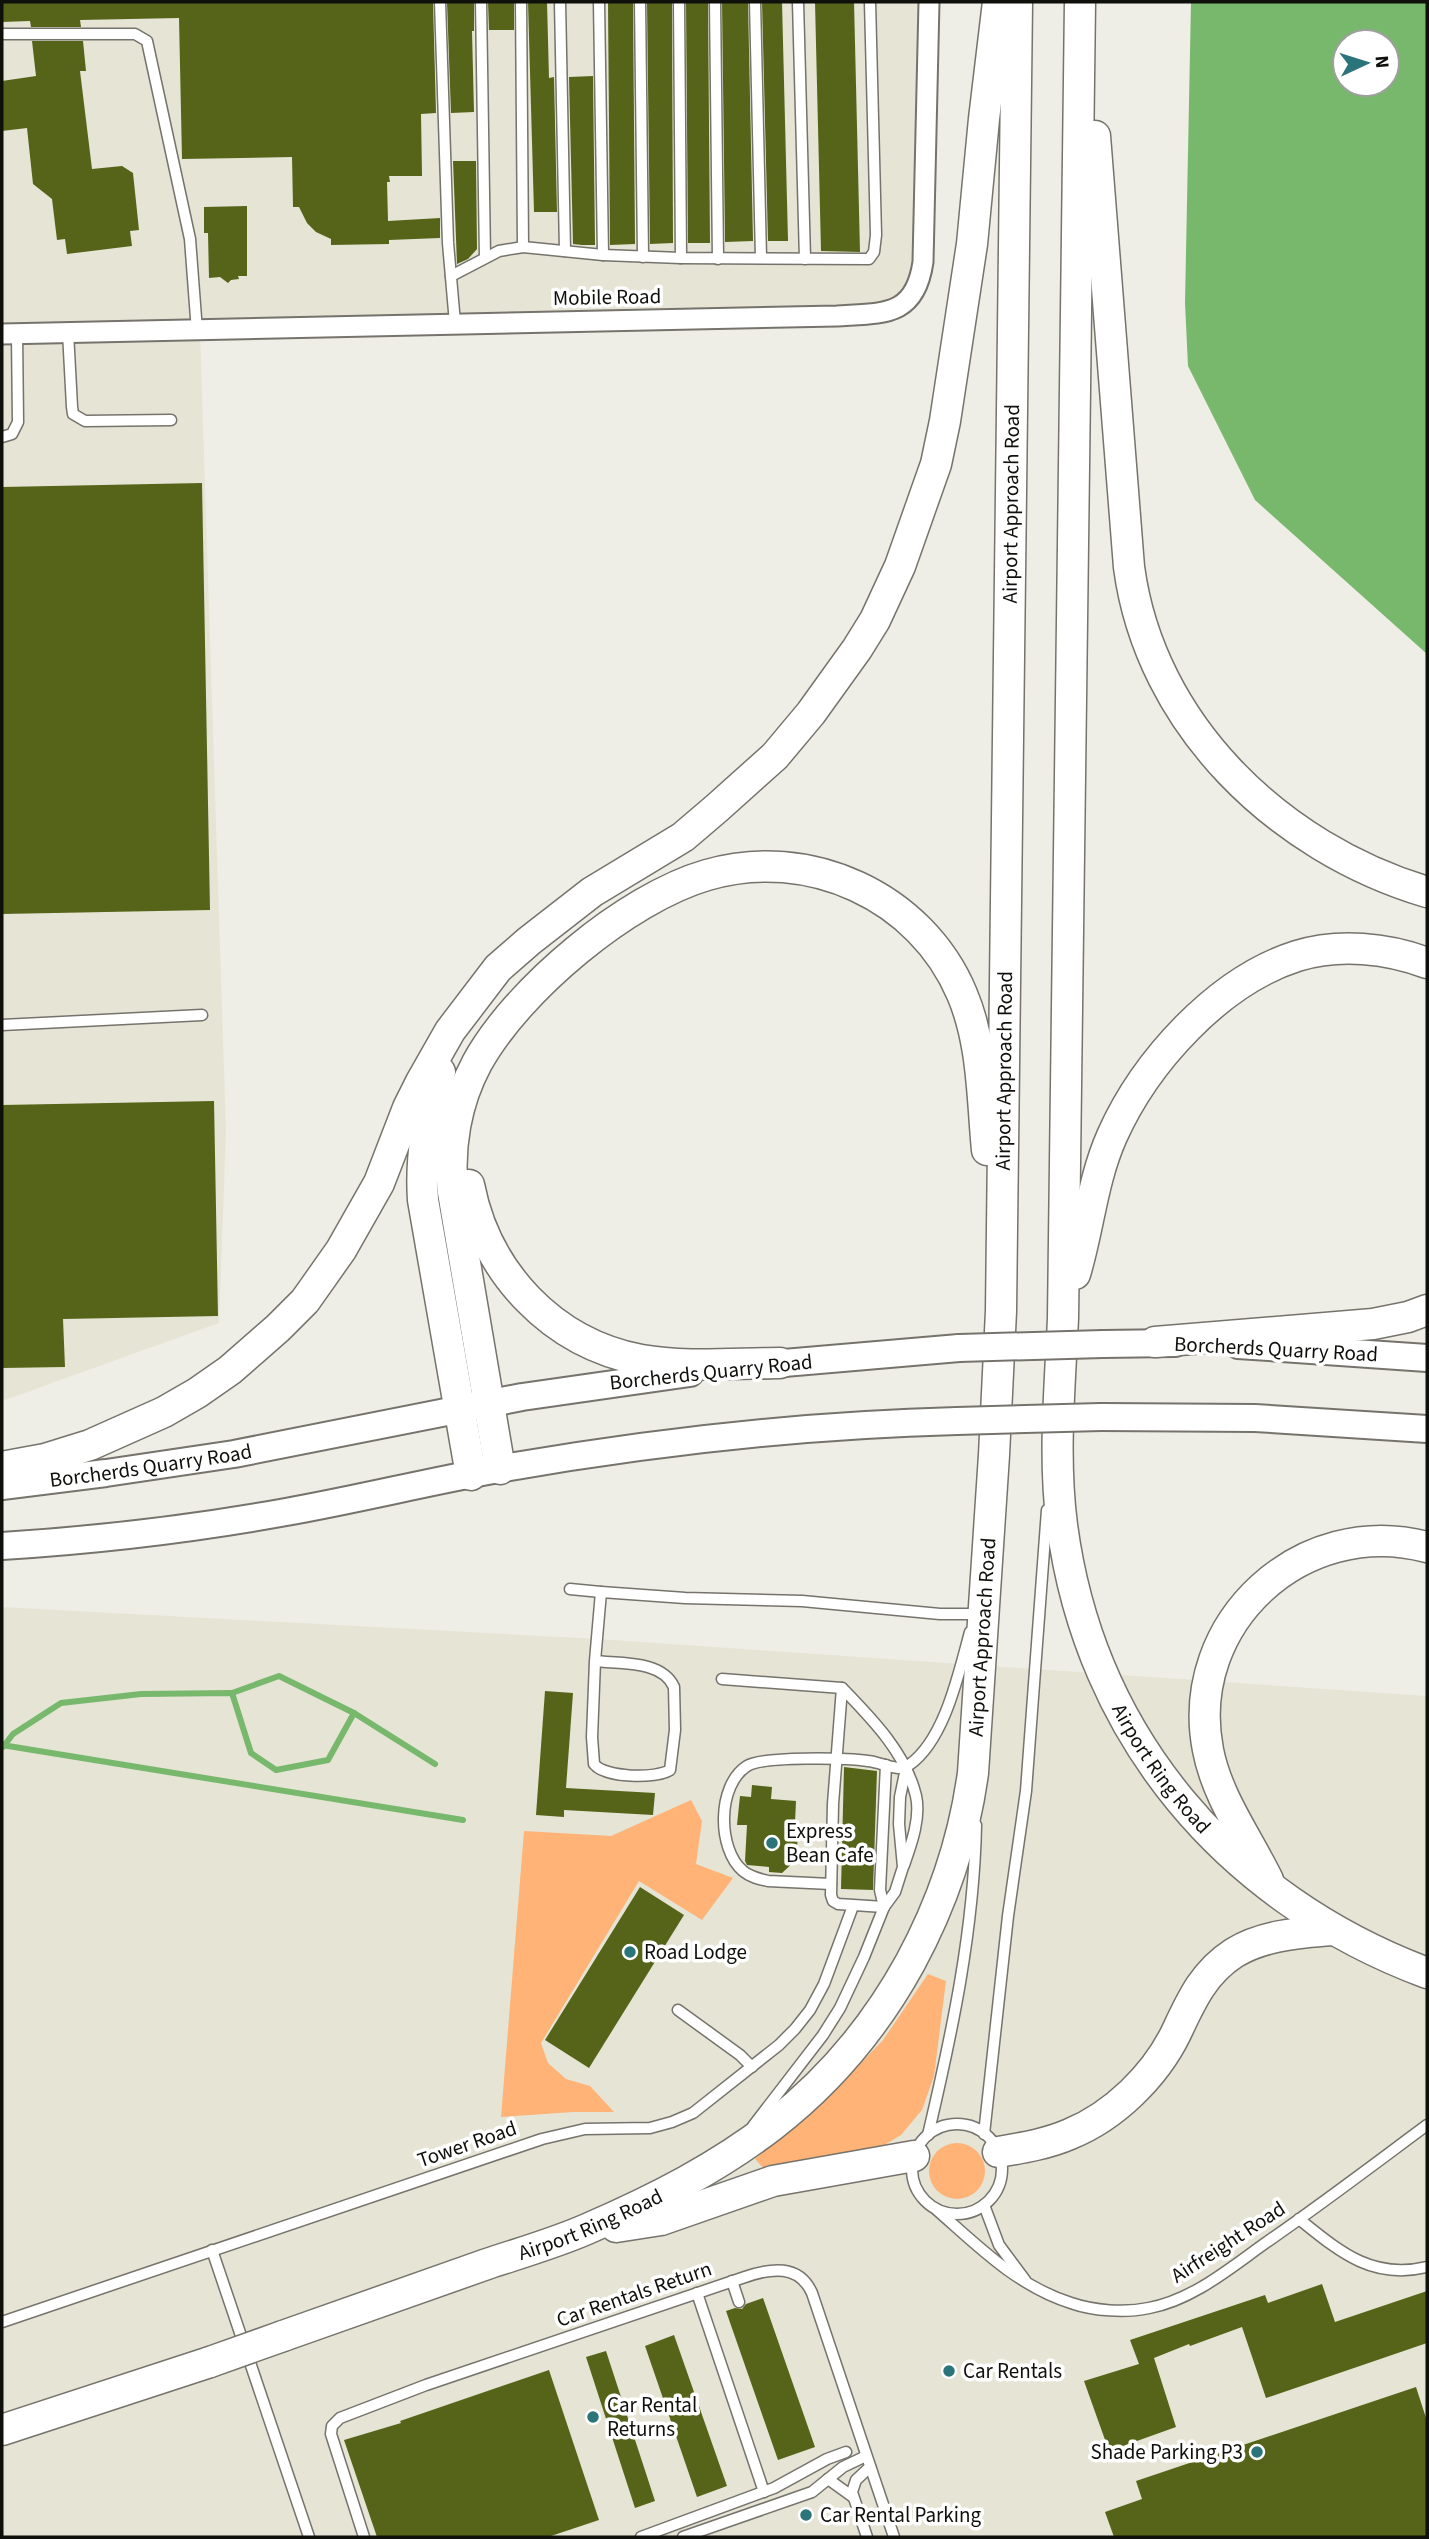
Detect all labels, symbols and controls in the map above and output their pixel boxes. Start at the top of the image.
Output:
north arrow [1331,28,1401,98]
text: N [1368,55,1395,69]
street label: Mobile Road [553,281,661,313]
street label: Airport Approach Road [995,404,1027,604]
street label: Airport Approach Road [988,971,1020,1171]
street label: Borcherds Quarry Road [1173,1329,1379,1369]
street label: Borcherds Quarry Road [608,1346,814,1398]
street label: Borcherds Quarry Road [48,1436,254,1495]
street label: Airport Approach Road [960,1537,1004,1738]
street label: Airport Ring Road [1104,1698,1218,1840]
place label: Express Bean Cafe [786,1816,874,1870]
marker: Express Bean Cafe [764,1835,780,1851]
place label: Road Lodge [644,1937,747,1967]
marker: Road Lodge [622,1944,638,1960]
street label: Tower Road [413,2113,521,2175]
street label: Airport Ring Road [514,2181,668,2268]
street label: Airfreight Road [1165,2194,1291,2290]
street label: Car Rentals Return [552,2253,716,2335]
place label: Car Rentals [963,2356,1062,2386]
marker: Car Rentals [941,2363,957,2379]
place label: Car Rental Returns [607,2390,697,2444]
marker: Car Rental Returns [585,2409,601,2425]
place label: Shade Parking P3 [1090,2437,1243,2467]
marker: Shade Parking P3 [1249,2444,1265,2460]
place label: Car Rental Parking [820,2500,981,2530]
marker: Car Rental Parking [798,2507,814,2523]

